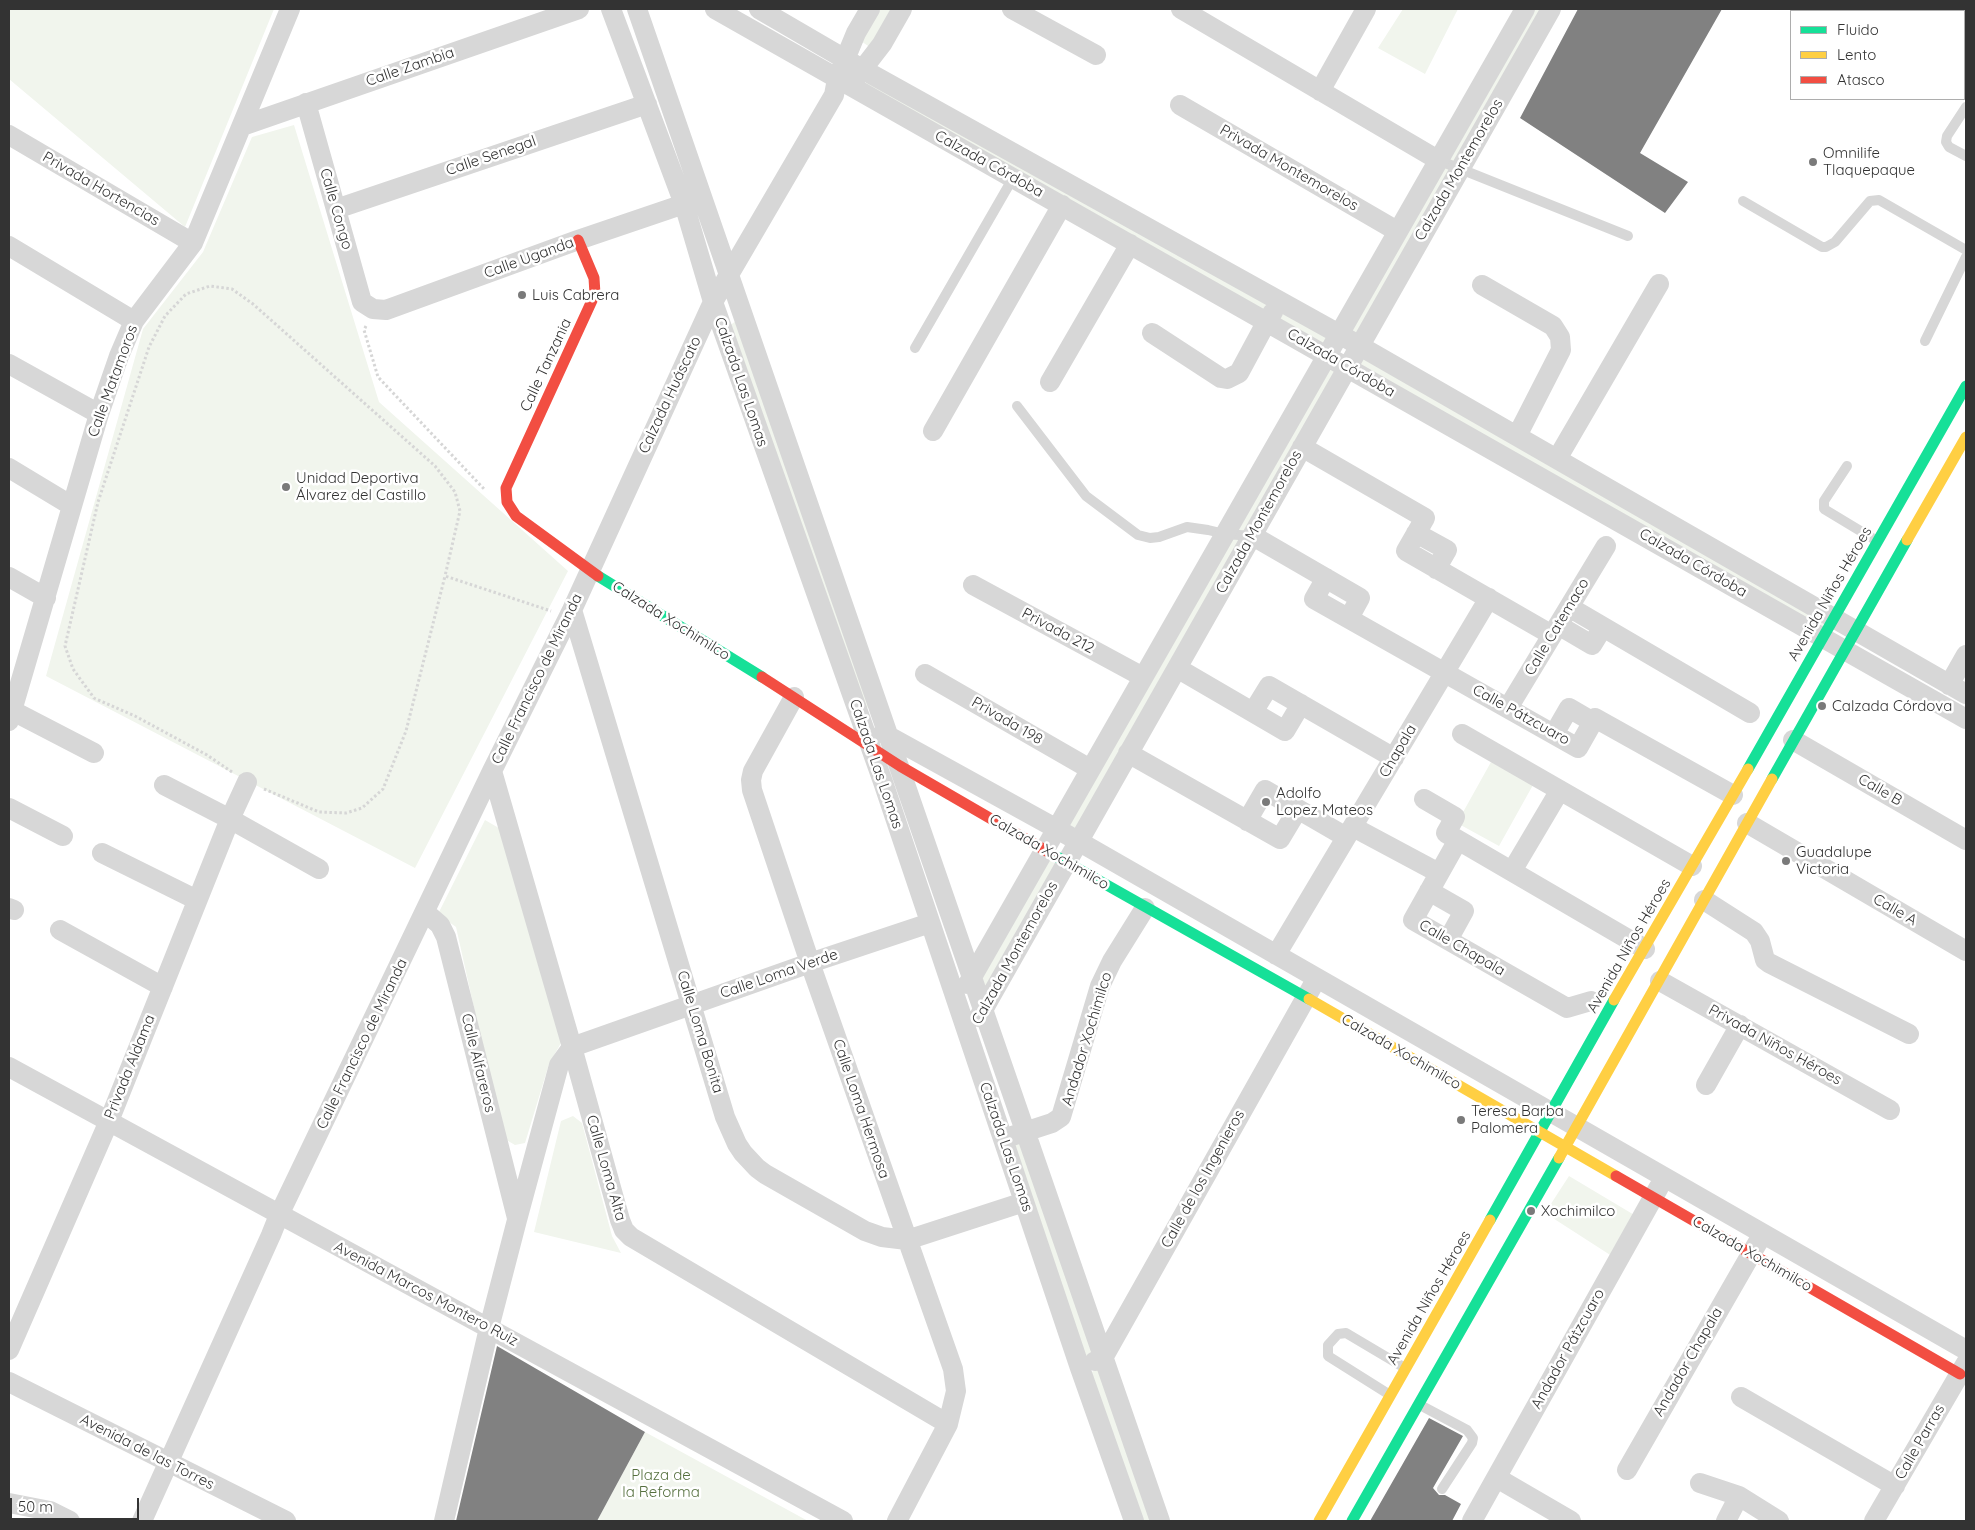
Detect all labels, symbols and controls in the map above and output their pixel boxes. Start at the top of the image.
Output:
legend [1790,10,1965,100]
text: Fluido [1837,20,1879,39]
street label: Calle Zambia [364,44,456,90]
text: Lento [1837,45,1876,64]
text: Atasco [1837,70,1885,89]
street label: Calzada Montemorelos [1411,96,1507,244]
street label: Privada Montemorelos [1217,121,1361,215]
street label: Calzada Córdoba [931,127,1047,201]
street label: Calle Senegal [444,132,538,180]
place label: Omnilife Tlaquepaque [1823,144,1915,179]
street label: Privada Hortencias [39,148,163,230]
marker: Omnilife Tlaquepaque [1807,156,1819,168]
street label: Calle Congo [316,166,356,252]
street label: Calle Uganda [482,233,576,283]
place label: Luis Cabrera [532,286,619,304]
marker: Luis Cabrera [516,289,528,301]
street label: Calzada Las Lomas [710,315,772,449]
street label: Calle Tanzania [517,316,575,414]
street label: Calle Matamoros [84,322,142,440]
street label: Calzada Córdoba [1284,325,1398,401]
street label: Calzada Huáscato [635,334,705,456]
street label: Calzada Montemorelos [1212,447,1306,597]
place label: Unidad Deportiva Álvarez del Castillo [296,469,426,504]
marker: Unidad Deportiva Álvarez del Castillo [280,481,292,493]
street label: Avenida Niños Héroes [1784,524,1876,664]
street label: Calzada Córdoba [1636,525,1750,601]
street label: Calle Catemaco [1521,575,1593,679]
street label: Calzada Xochimilco [609,578,733,664]
street label: Calle Francisco de Miranda [488,591,586,767]
street label: Privada 212 [1019,604,1097,658]
street label: Calle Pátzcuaro [1469,681,1573,749]
street label: Privada 198 [968,693,1046,749]
street label: Calzada Las Lomas [845,697,907,831]
place label: Calzada Córdova [1832,697,1952,715]
marker: Calzada Córdova [1816,700,1828,712]
street label: Chapala [1376,721,1420,781]
street label: Calle B [1855,770,1905,810]
place label: Adolfo Lopez Mateos [1276,784,1373,819]
marker: Adolfo Lopez Mateos [1260,796,1272,808]
street label: Calzada Xochimilco [986,810,1112,894]
place label: Guadalupe Victoria [1796,843,1872,878]
marker: Guadalupe Victoria [1780,855,1792,867]
street label: Avenida Niños Héroes [1583,876,1675,1016]
street label: Calzada Montemorelos [968,878,1062,1028]
street label: Calle A [1870,890,1920,930]
street label: Calle Chapala [1416,916,1508,980]
street label: Calle Loma Verde [718,945,840,1003]
street label: Calle Francisco de Miranda [313,956,411,1132]
street label: Calle Loma Bonita [673,969,727,1095]
street label: Andador Xochimilco [1058,970,1116,1108]
street label: Privada Niños Héroes [1705,1001,1845,1089]
street label: Calzada Xochimilco [1338,1010,1464,1094]
street label: Privada Aldama [101,1012,159,1122]
street label: Calle Alfareros [457,1012,499,1114]
street label: Calle Loma Hermosa [829,1037,893,1181]
street label: Calzada Las Lomas [975,1080,1037,1214]
place label: Teresa Barba Palomera [1471,1102,1564,1137]
street label: Calle de los Ingenieros [1158,1107,1248,1251]
street label: Calle Loma Alta [582,1113,630,1223]
marker: Teresa Barba Palomera [1455,1114,1467,1126]
place label: Xochimilco [1541,1202,1615,1220]
marker: Xochimilco [1525,1205,1537,1217]
street label: Calzada Xochimilco [1689,1212,1815,1296]
street label: Avenida Niños Héroes [1383,1228,1475,1368]
street label: Avenida Marcos Montero Ruiz [331,1238,521,1350]
street label: Andador Pátzcuaro [1528,1286,1608,1412]
street label: Andador Chapala [1650,1304,1726,1420]
street label: Calle Parras [1891,1401,1949,1483]
street label: Avenida de las Torres [77,1410,217,1494]
park label: Plaza de la Reforma [622,1466,700,1501]
scale bar [12,1488,141,1520]
text: 50 m [18,1497,53,1516]

